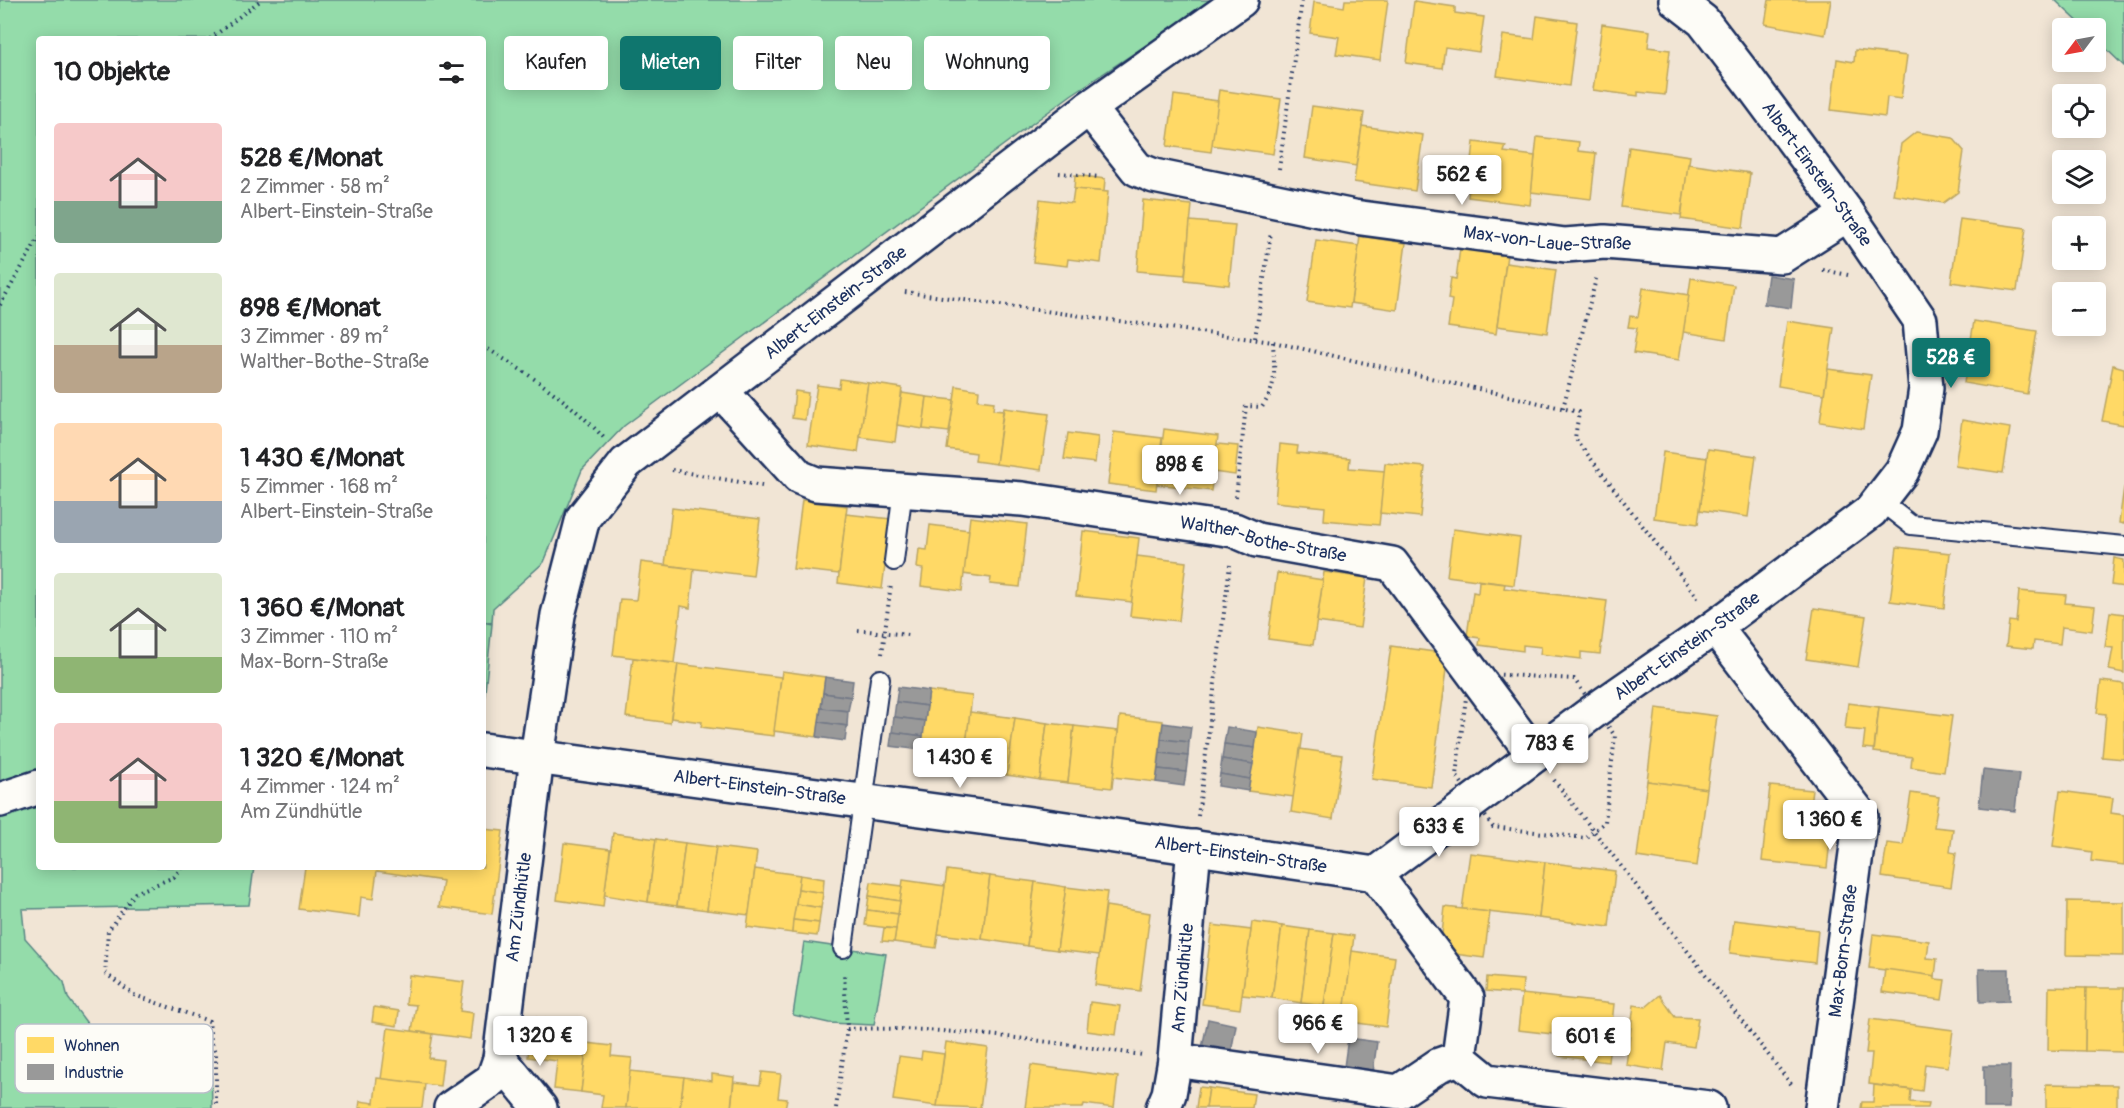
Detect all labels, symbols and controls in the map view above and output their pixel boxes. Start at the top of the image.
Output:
north arrow [2052,18,2106,72]
map controls [2052,18,2106,336]
chip: Kaufen [504,36,608,90]
chip: Mieten [620,36,721,90]
chip: Filter [733,36,823,90]
chip: Neu [835,36,912,90]
chip: Wohnung [924,36,1050,90]
text: 10 Objekte [54,56,170,88]
icon: filters [435,56,468,89]
button: locate [2052,84,2106,138]
street label: Albert-Einstein-Straße [1756,97,1877,251]
text: 528 €/Monat [240,142,383,174]
icon: home [102,147,174,219]
button: layers [2052,150,2106,204]
pin: 562 € [1420,155,1504,206]
text: 562 € [1436,162,1488,187]
text: 2 Zimmer · 58 m² [240,174,390,199]
text: Albert-Einstein-Straße [240,199,433,224]
button: + [2052,216,2106,270]
street label: Max-von-Laue-Straße [1462,221,1632,257]
street label: Albert-Einstein-Straße [760,241,912,365]
button: − [2052,282,2106,336]
text: 898 €/Monat [240,292,381,324]
icon: home [102,297,174,369]
text: 3 Zimmer · 89 m² [240,324,389,349]
pin: 528 € [1909,338,1993,389]
text: 528 € [1926,345,1976,370]
text: Walther-Bothe-Straße [240,349,429,374]
text: 1 430 €/Monat [240,442,404,474]
pin: 898 € [1138,445,1222,496]
icon: home [102,447,174,519]
text: 898 € [1156,452,1204,477]
text: 5 Zimmer · 168 m² [240,474,398,499]
text: Albert-Einstein-Straße [240,499,433,524]
street label: Walther-Bothe-Straße [1178,511,1348,568]
street label: Albert-Einstein-Straße [1610,587,1765,706]
text: 1 360 €/Monat [240,592,404,624]
icon: home [102,597,174,669]
text: 3 Zimmer · 110 m² [240,624,398,649]
text: Max-Born-Straße [240,649,388,674]
pin: 783 € [1508,724,1592,775]
text: 783 € [1525,731,1575,756]
pin: 1 430 € [905,738,1015,789]
text: 1 320 €/Monat [240,742,404,774]
text: 1 430 € [927,745,993,770]
icon: home [102,747,174,819]
street label: Albert-Einstein-Straße [672,765,847,811]
text: 4 Zimmer · 124 m² [240,774,400,799]
text: Am Zündhütle [240,799,362,824]
pin: 1 360 € [1775,800,1885,851]
pin: 633 € [1397,807,1481,858]
text: 1 360 € [1797,807,1863,832]
text: 633 € [1413,814,1465,839]
street label: Albert-Einstein-Straße [1153,831,1328,879]
street label: Am Zündhütle [501,851,537,963]
street label: Max-Born-Straße [1824,883,1863,1019]
street label: Am Zündhütle [1166,922,1199,1034]
pin: 966 € [1276,1004,1360,1055]
text: 966 € [1292,1011,1344,1036]
pin: 1 320 € [485,1016,595,1067]
pin: 601 € [1549,1017,1633,1068]
text: 1 320 € [507,1023,573,1048]
legend [15,1024,213,1093]
text: 601 € [1566,1024,1616,1049]
text: Wohnen [64,1036,119,1056]
text: Industrie [64,1063,124,1083]

